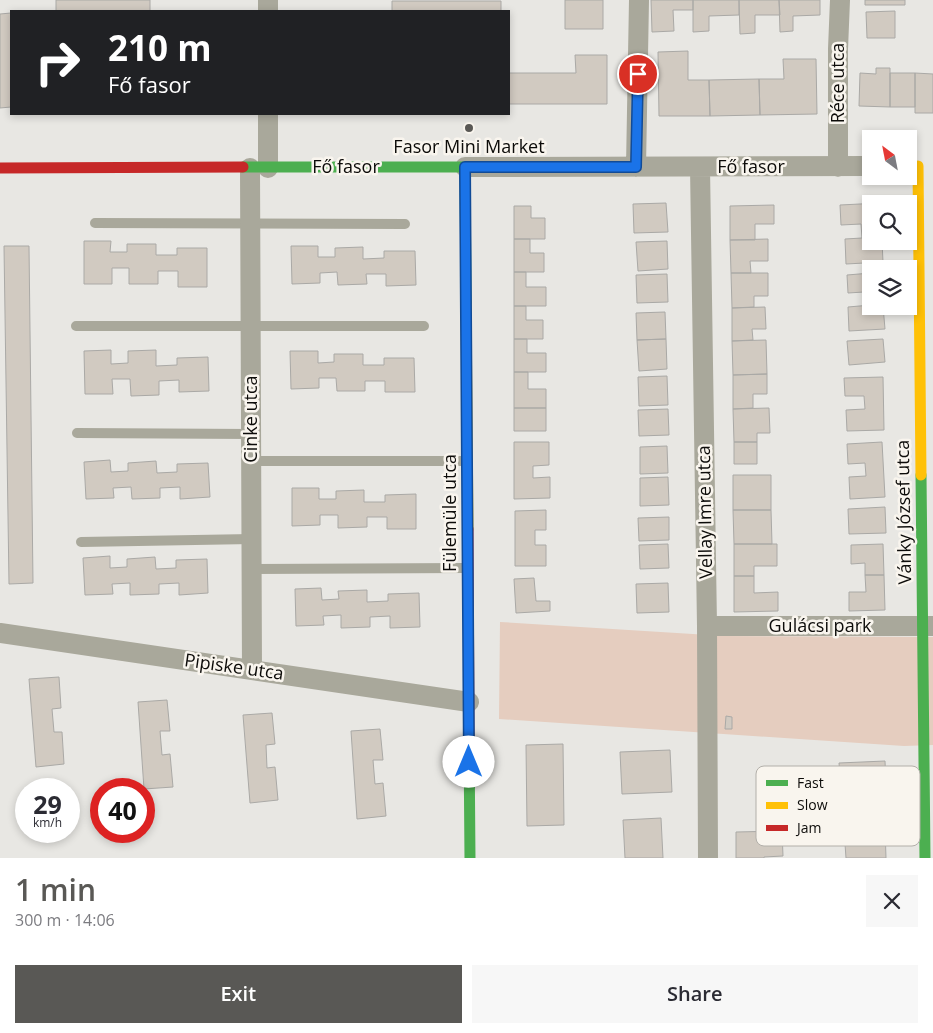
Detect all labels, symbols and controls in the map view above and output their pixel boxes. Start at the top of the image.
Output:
text: 210 m [108,24,212,71]
icon: right [25,30,90,95]
street label: Réce utca [825,43,849,123]
pin [617,53,659,95]
icon: arrive [624,60,652,88]
text: Fő fasor [108,69,191,99]
marker: Fasor Mini Market [463,122,475,134]
north arrow [862,130,918,185]
map controls [862,130,917,315]
place label: Fasor Mini Market [393,134,545,158]
street label: Fő fasor [312,154,380,178]
street label: Fő fasor [717,154,785,178]
button: search [862,195,917,250]
button: layers [862,260,917,315]
street label: Cinke utca [238,375,262,463]
street label: Vánky József utca [890,440,916,584]
street label: Vellay Imre utca [691,445,717,579]
street label: Fülemüle utca [437,454,461,572]
street label: Gulácsi park [769,613,872,637]
street label: Pipiske utca [183,647,285,685]
position arrow [442,735,494,787]
legend [756,766,920,846]
text: Fast [797,773,824,792]
speed limit sign: 40 [90,778,155,843]
text: 29 [33,787,62,821]
text: Slow [797,795,828,814]
text: km/h [33,814,62,831]
text: Jam [795,818,822,837]
text: 1 min [15,869,96,910]
button: close [866,875,918,927]
text: 300 m · 14:06 [15,909,115,931]
button: Exit [15,965,462,1023]
button: Share [472,965,918,1023]

